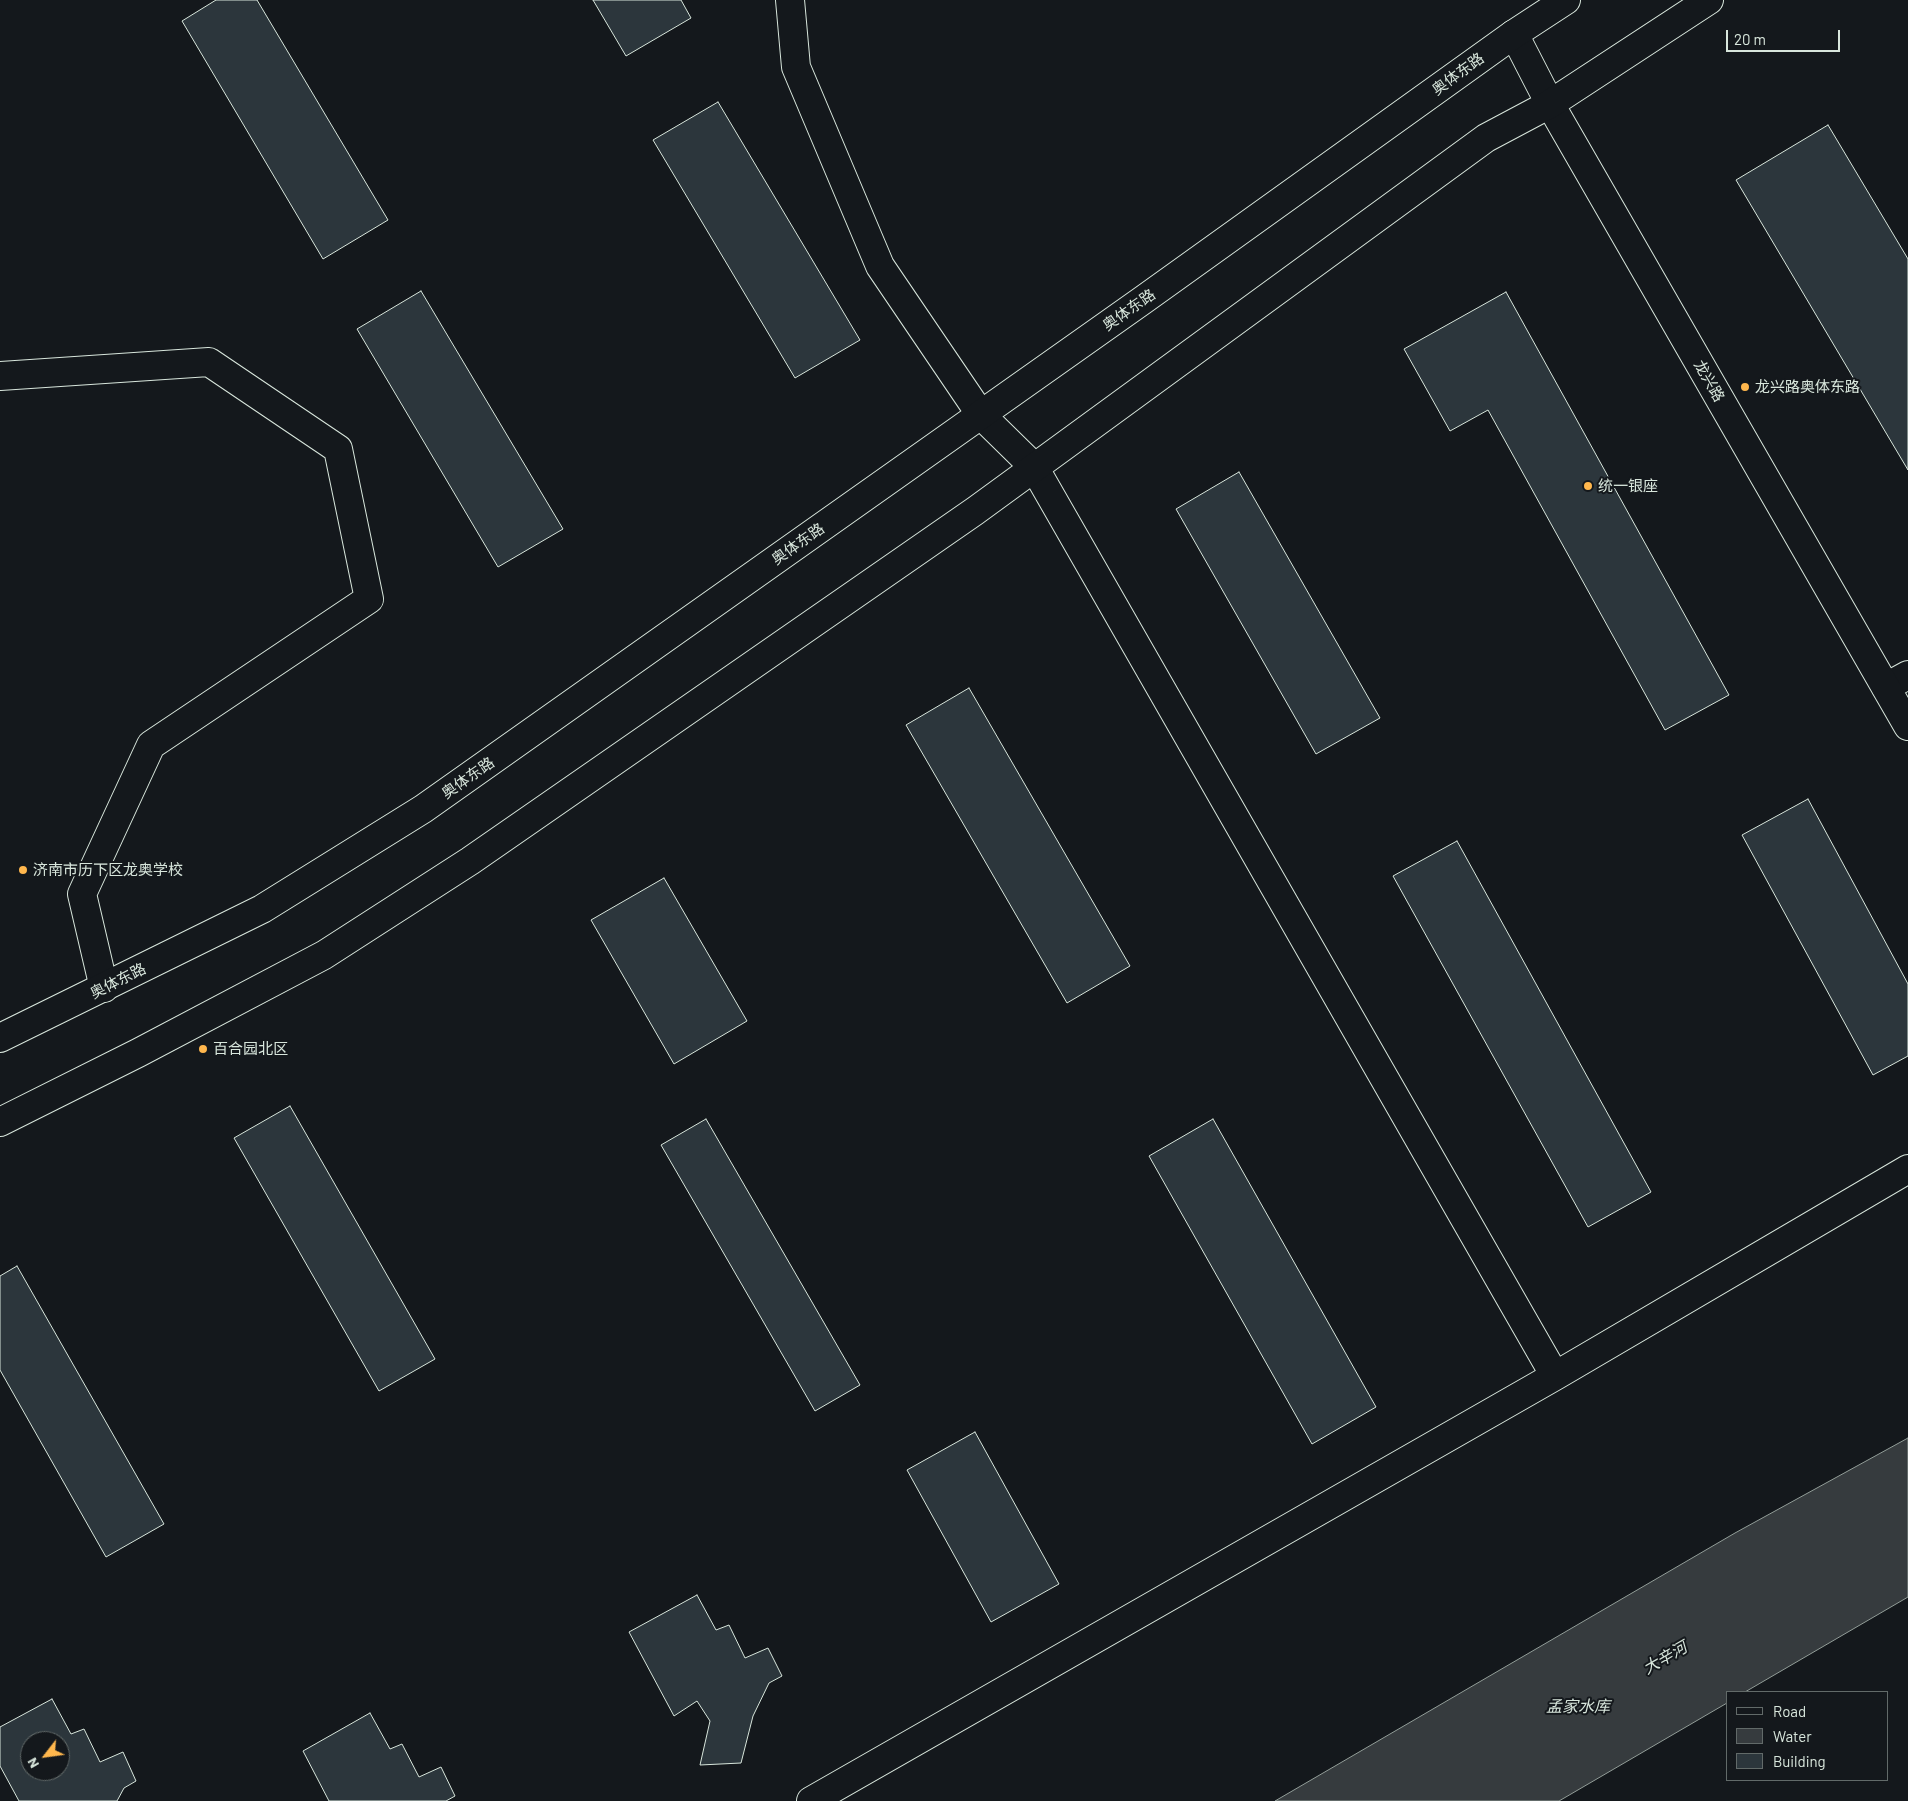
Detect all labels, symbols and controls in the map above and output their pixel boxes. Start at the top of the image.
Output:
scale bar [1728,20,1842,52]
text: 20 m [1734,30,1766,48]
street label: 奥体东路 [1428,49,1488,99]
street label: 奥体东路 [1099,285,1159,335]
street label: 龙兴路 [1690,357,1728,405]
place label: 龙兴路奥体东路 [1755,378,1860,396]
marker: 龙兴路奥体东路 [1739,381,1751,393]
place label: 统一银座 [1598,477,1658,495]
marker: 统一银座 [1582,480,1594,492]
street label: 奥体东路 [768,519,828,569]
street label: 奥体东路 [438,753,498,803]
place label: 济南市历下区龙奥学校 [33,861,183,879]
marker: 济南市历下区龙奥学校 [17,864,29,876]
street label: 奥体东路 [87,959,149,1003]
place label: 百合园北区 [213,1040,288,1058]
marker: 百合园北区 [197,1043,209,1055]
water label: 大辛河 [1639,1638,1691,1678]
legend [1726,1691,1888,1781]
water label: 孟家水库 [1546,1697,1610,1717]
text: Road [1773,1702,1806,1720]
text: Water [1773,1727,1812,1745]
north arrow [20,1731,70,1781]
text: Building [1773,1752,1826,1770]
text: N [23,1755,42,1772]

